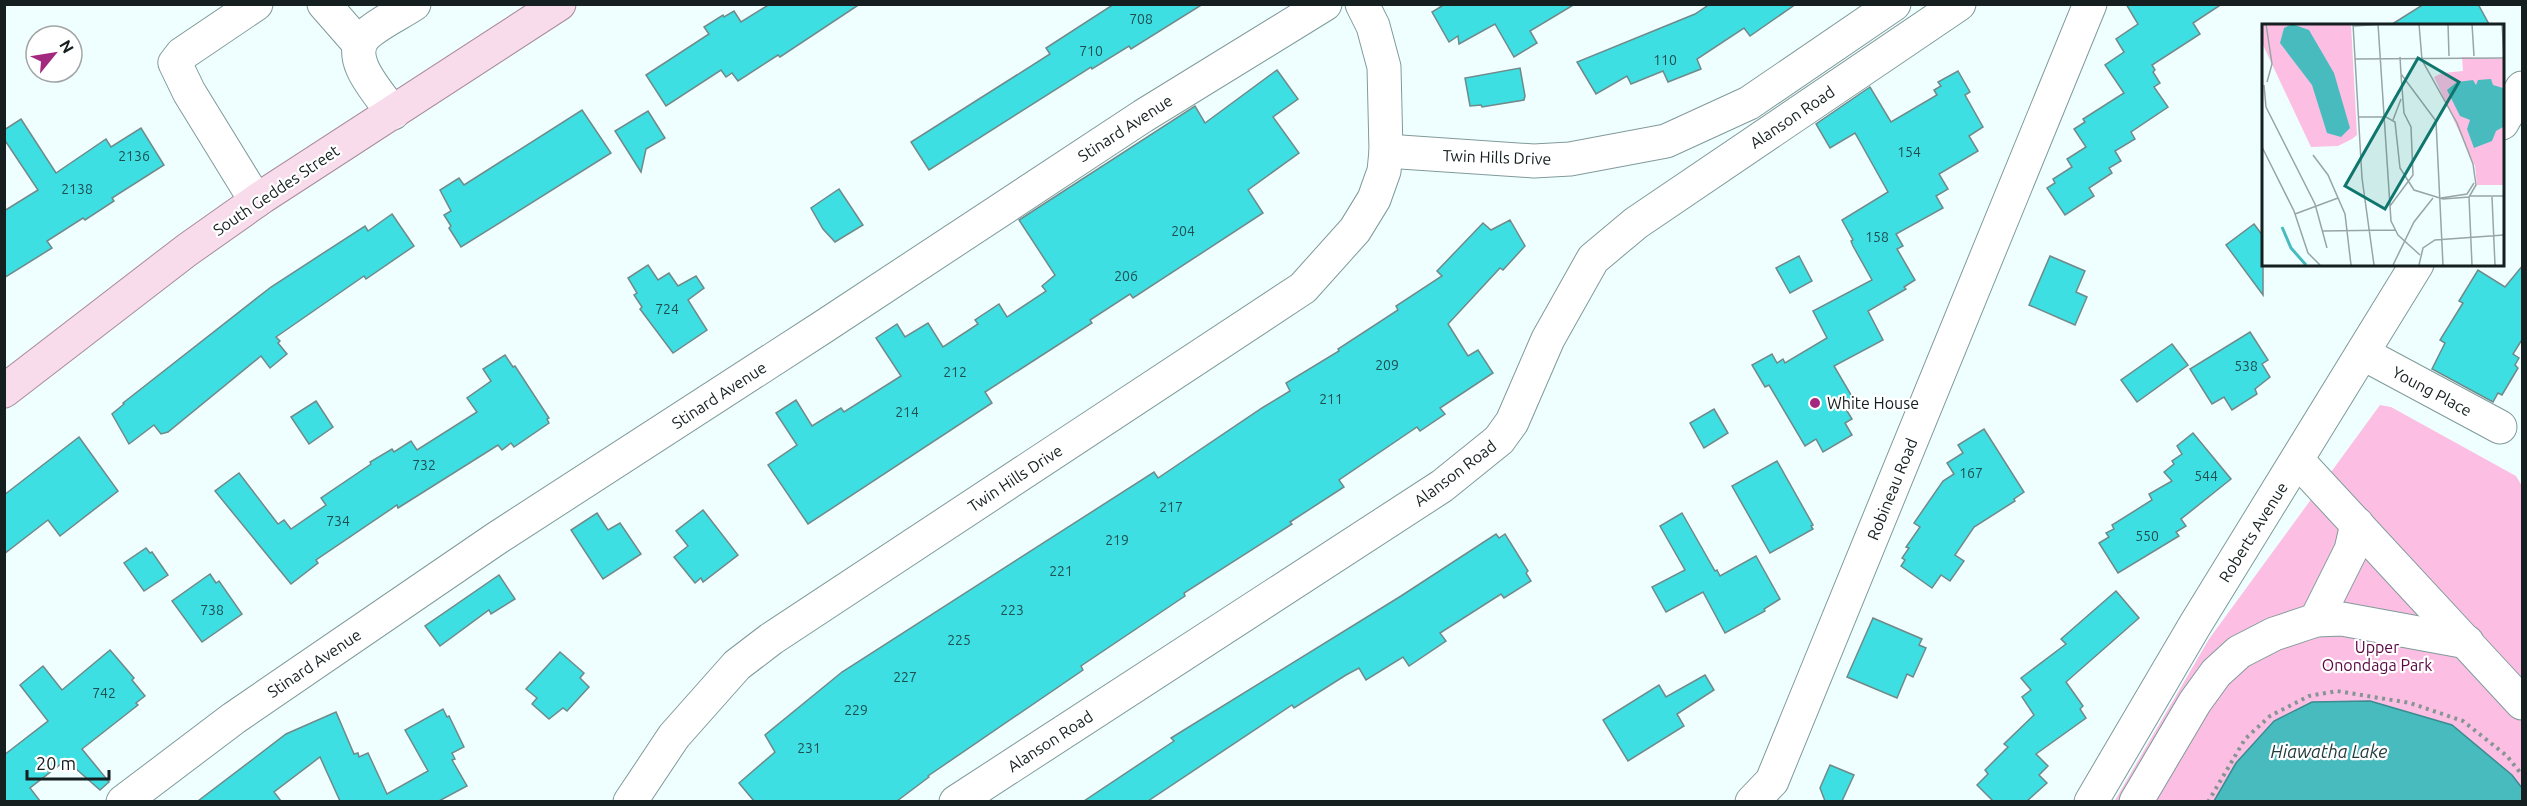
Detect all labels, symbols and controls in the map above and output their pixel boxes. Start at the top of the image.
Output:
house number: 708 [1129,11,1153,27]
north arrow [24,24,84,84]
inset map [2262,24,2503,266]
text: N [56,37,78,56]
house number: 710 [1079,43,1103,59]
house number: 110 [1653,52,1677,68]
street label: Alanson Road [1746,82,1838,152]
street label: Stinard Avenue [1074,91,1176,165]
street label: South Geddes Street [210,141,343,239]
house number: 154 [1897,144,1921,160]
street label: Twin Hills Drive [1442,146,1552,168]
house number: 2136 [118,148,150,164]
house number: 2138 [61,181,93,197]
house number: 204 [1171,223,1195,239]
house number: 158 [1865,229,1889,245]
house number: 206 [1114,268,1138,284]
house number: 724 [655,301,679,317]
house number: 209 [1375,357,1399,373]
street label: Stinard Avenue [668,358,770,432]
house number: 538 [2234,358,2258,374]
street label: Young Place [2389,363,2475,419]
house number: 212 [943,364,967,380]
house number: 211 [1319,391,1343,407]
place label: White House [1827,394,1919,412]
marker: White House [1808,396,1822,410]
house number: 214 [895,404,919,420]
street label: Robineau Road [1863,435,1921,543]
street label: Alanson Road [1410,436,1500,510]
street label: Twin Hills Drive [964,441,1066,515]
house number: 732 [412,457,436,473]
house number: 167 [1959,465,1983,481]
house number: 544 [2194,468,2218,484]
street label: Roberts Avenue [2215,479,2291,585]
house number: 217 [1159,499,1183,515]
house number: 734 [326,513,350,529]
house number: 550 [2135,528,2159,544]
house number: 219 [1105,532,1129,548]
house number: 221 [1049,563,1073,579]
house number: 738 [200,602,224,618]
house number: 223 [1000,602,1024,618]
street label: Stinard Avenue [264,625,364,701]
house number: 225 [947,632,971,648]
park label: Upper Onondaga Park [2322,638,2432,674]
house number: 227 [893,669,917,685]
house number: 742 [92,685,116,701]
house number: 229 [844,702,868,718]
street label: Alanson Road [1004,707,1096,775]
house number: 231 [797,740,821,756]
water label: Hiawatha Lake [2271,741,2387,761]
scale bar [27,743,110,781]
text: 20 m [36,753,76,773]

